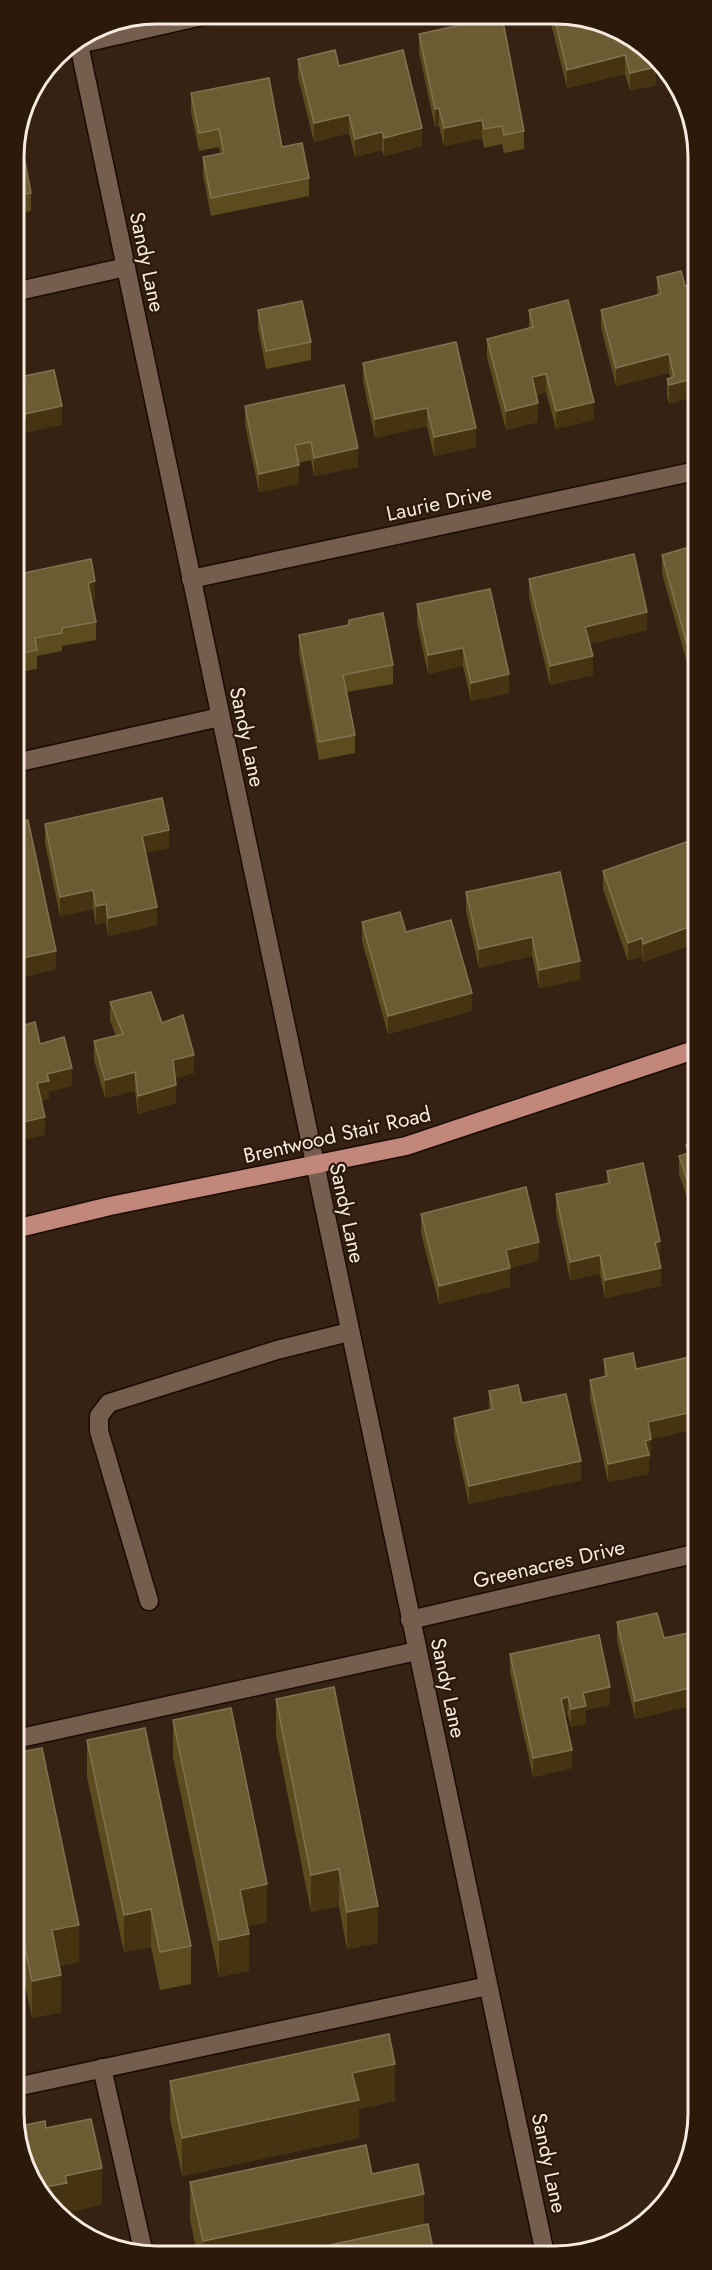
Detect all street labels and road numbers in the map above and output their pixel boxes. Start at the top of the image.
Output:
street label: Sandy Lane [122,209,172,315]
street label: Laurie Drive [384,477,495,529]
street label: Sandy Lane [222,684,272,790]
street label: Brentwood Stair Road [240,1099,434,1171]
street label: Sandy Lane [322,1160,372,1266]
street label: Greenacres Drive [470,1532,628,1596]
street label: Sandy Lane [423,1635,473,1741]
street label: Sandy Lane [524,2110,574,2216]

